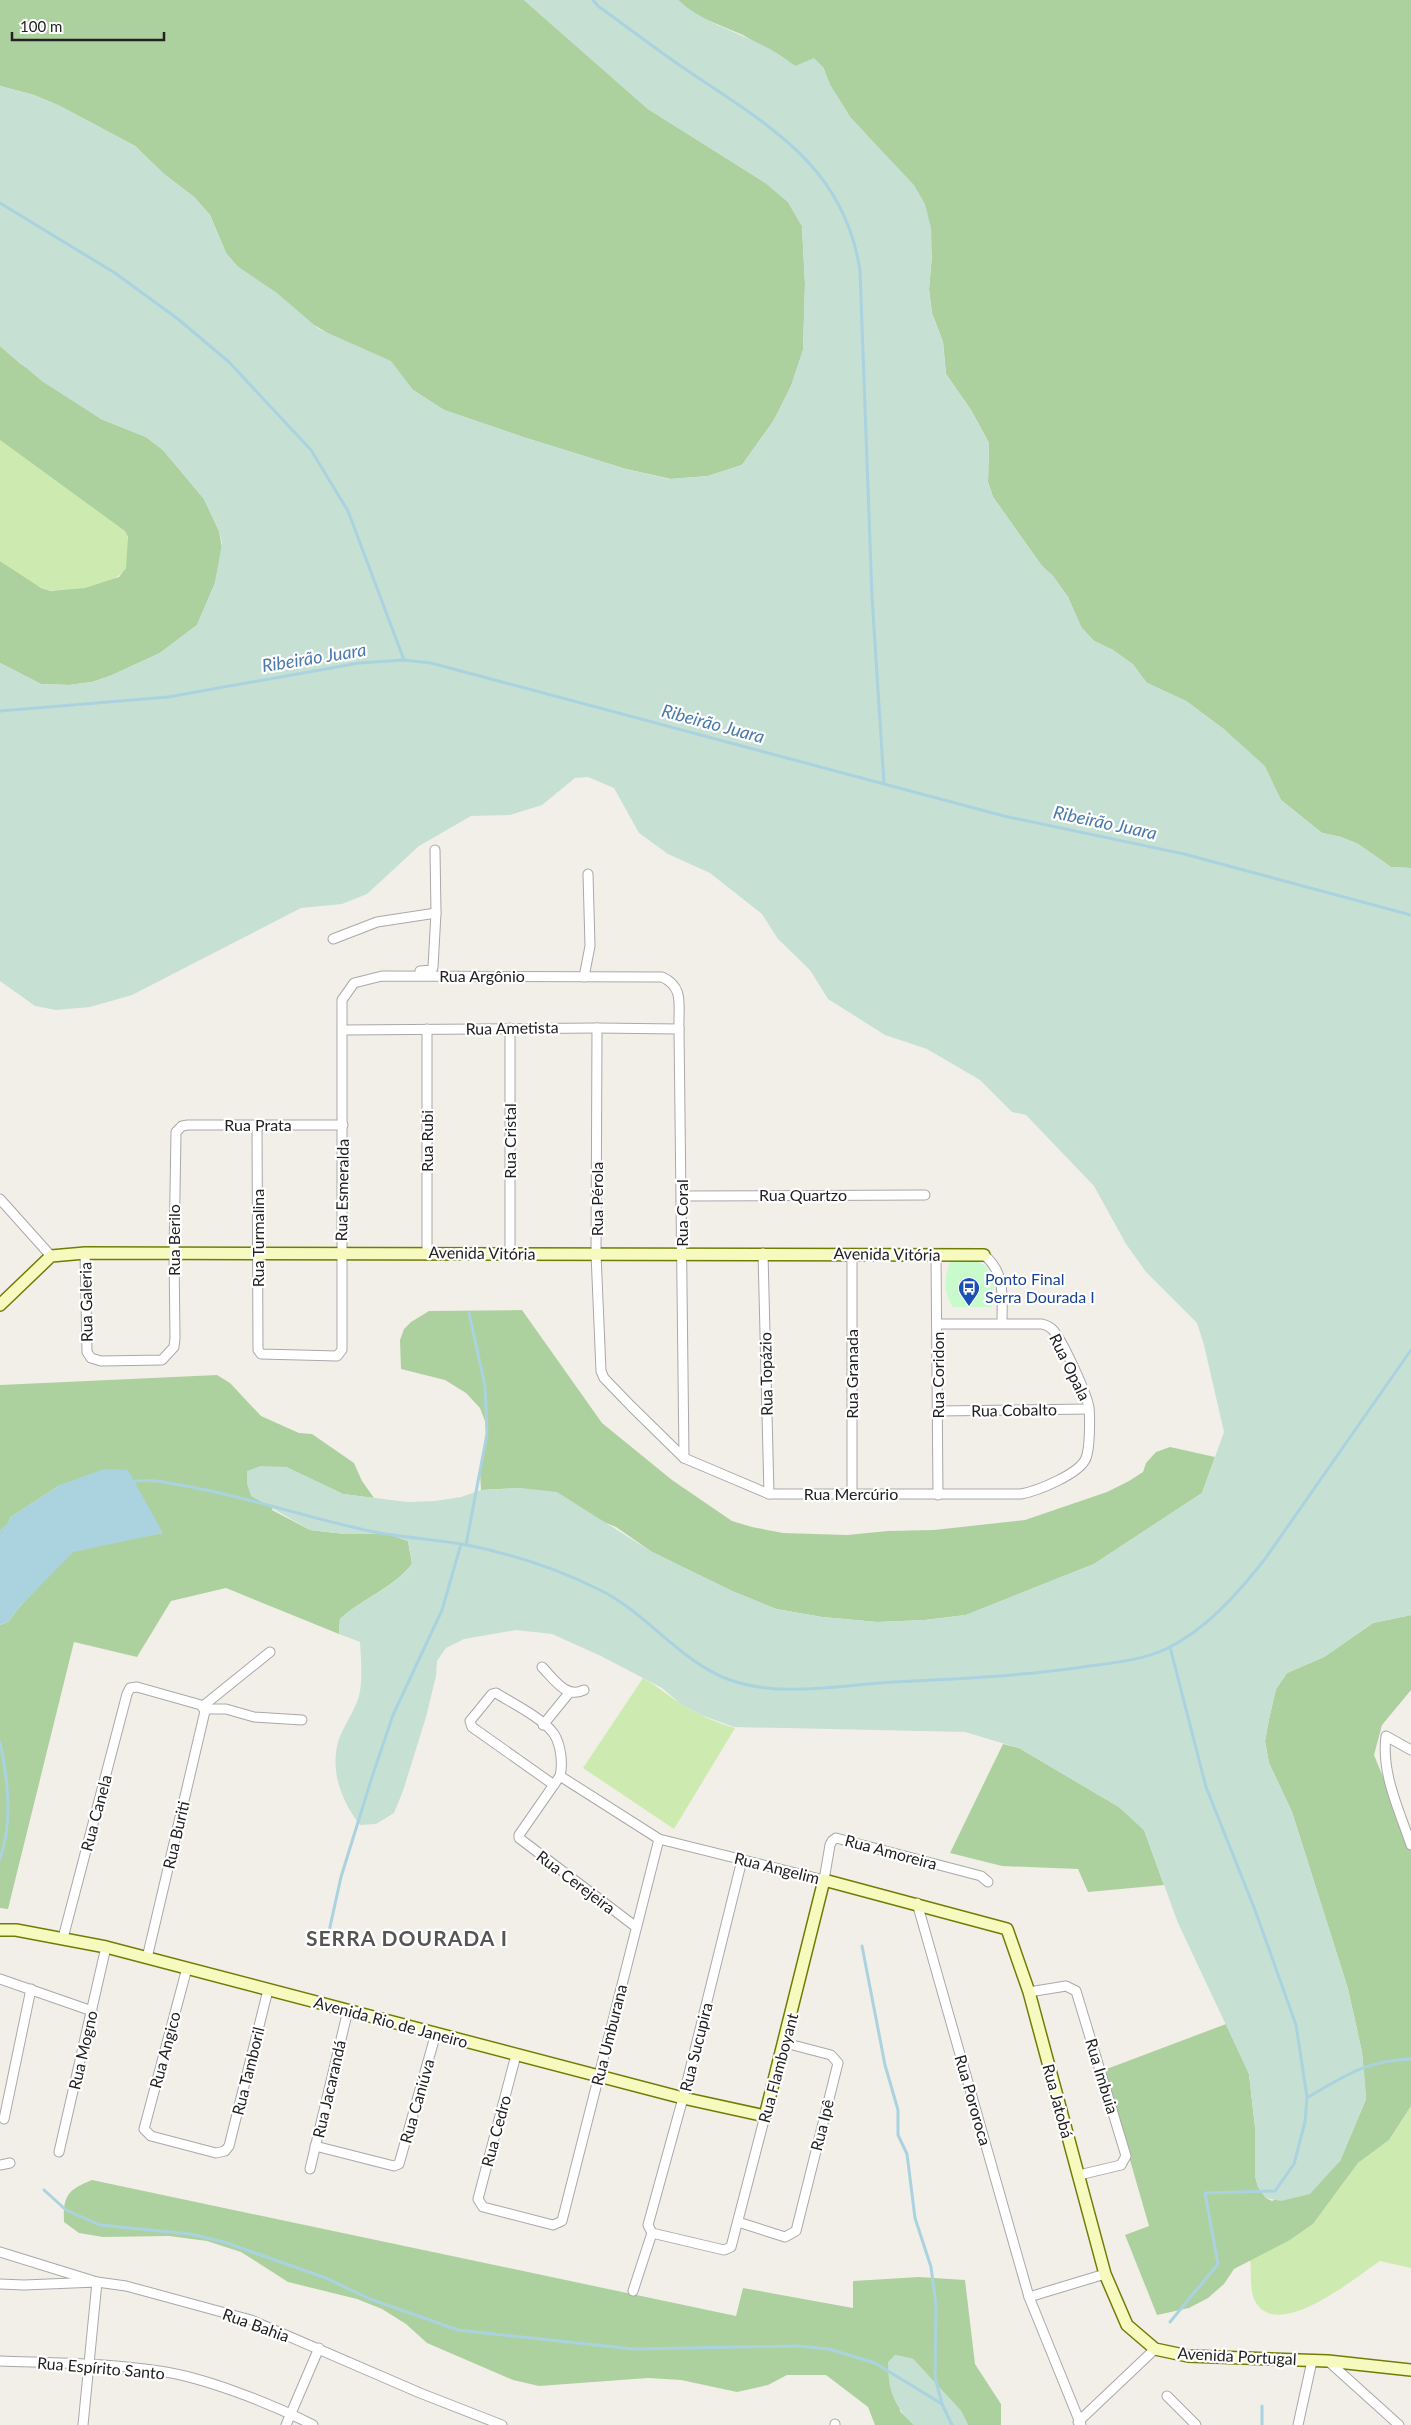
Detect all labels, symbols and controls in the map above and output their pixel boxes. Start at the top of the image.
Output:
scale bar [12,10,165,42]
text: 100 m [20,17,62,35]
water label: Ribeirão Juara [260,638,368,676]
water label: Ribeirão Juara [660,699,767,747]
water label: Ribeirão Juara [1051,800,1159,844]
street label: Rua Argônio [439,966,525,985]
street label: Rua Ametista [465,1017,559,1038]
street label: Rua Cristal [500,1103,519,1179]
street label: Rua Rubi [417,1110,436,1172]
street label: Rua Prata [224,1115,292,1134]
street label: Rua Esmeralda [331,1139,352,1241]
street label: Rua Pérola [587,1162,606,1236]
street label: Rua Coral [672,1179,691,1247]
street label: Rua Quartzo [759,1185,847,1204]
street label: Rua Turmalina [248,1189,267,1287]
street label: Rua Berilo [164,1204,183,1276]
street label: Avenida Vitória [428,1242,536,1263]
street label: Avenida Vitória [833,1243,941,1264]
street label: Rua Galeria [75,1262,96,1342]
place label: Ponto Final Serra Dourada I [985,1269,1095,1306]
bus stop icon: Ponto Final Serra Dourada I [957,1276,981,1307]
street label: Rua Granada [842,1329,861,1419]
street label: Rua Opala [1046,1330,1095,1403]
street label: Rua Topázio [755,1332,776,1416]
street label: Rua Coridon [928,1332,947,1418]
street label: Rua Cobalto [971,1399,1057,1420]
street label: Rua Mercúrio [804,1484,898,1503]
street label: Rua Canela [76,1773,115,1853]
street label: Rua Buriti [158,1799,193,1871]
street label: Rua Amoreira [843,1830,939,1873]
street label: Rua Cerejeira [533,1846,619,1917]
street label: Rua Angelim [732,1848,822,1887]
district label: SERRA DOURADA I [306,1925,508,1950]
street label: Rua Umburana [587,1982,630,2088]
street label: Avenida Rio de Janeiro [312,1992,470,2051]
street label: Rua Sucupira [675,2000,716,2093]
street label: Rua Mogno [64,2008,101,2091]
street label: Rua Angico [145,2009,184,2090]
street label: Rua Flamboyant [754,2011,801,2125]
street label: Rua Tamboril [227,2025,268,2117]
street label: Rua Imbuia [1082,2036,1123,2116]
street label: Rua Jacarandá [308,2038,349,2140]
street label: Rua Pororoca [951,2052,996,2147]
street label: Rua Caniúva [395,2056,438,2145]
street label: Rua Jatobá [1039,2062,1078,2140]
street label: Rua Cedro [477,2093,514,2169]
street label: Rua Ipê [806,2097,837,2153]
street label: Rua Bahia [220,2304,292,2345]
street label: Avenida Portugal [1177,2343,1297,2368]
street label: Rua Espírito Santo [36,2352,166,2383]

